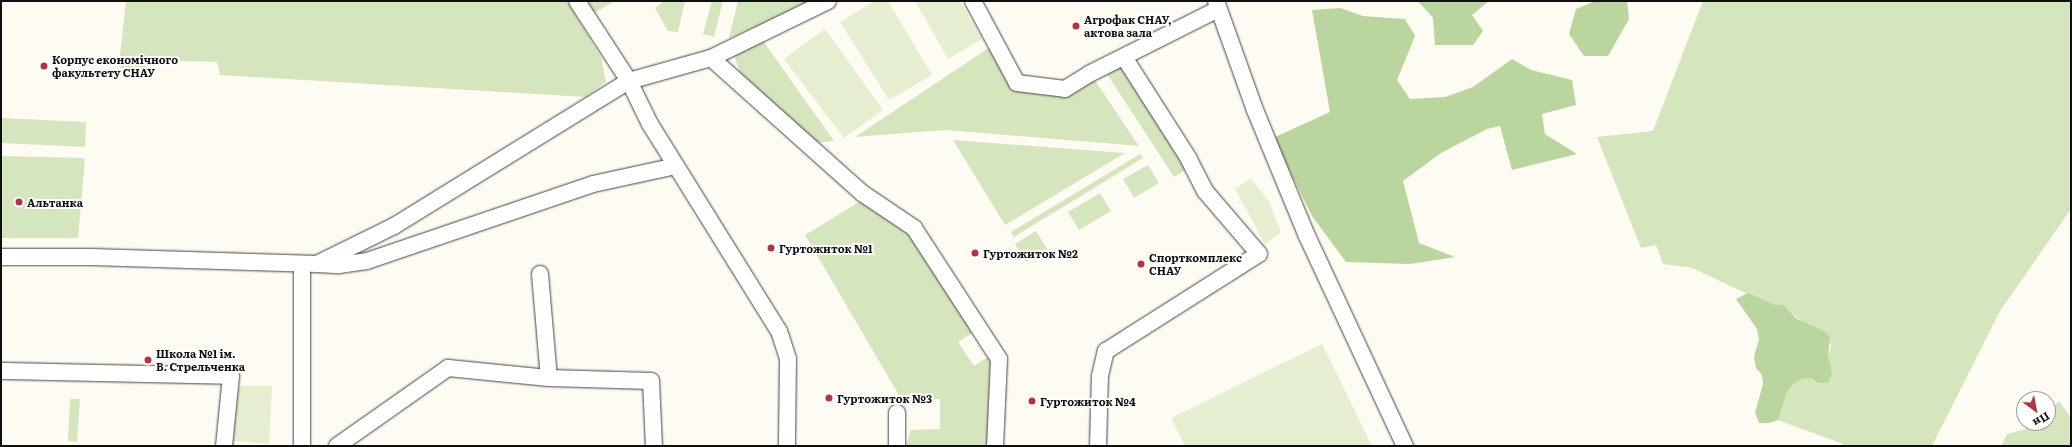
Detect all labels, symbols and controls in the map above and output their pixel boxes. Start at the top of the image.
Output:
place label: Агрофак СНАУ, актова зала [1084,13,1172,39]
marker: Агрофак СНАУ, актова зала [1071,21,1081,31]
place label: Корпус економічного факультету СНАУ [52,53,178,79]
marker: Корпус економічного факультету СНАУ [39,61,49,71]
place label: Альтанка [27,195,83,209]
marker: Альтанка [14,197,24,207]
place label: Гуртожиток №1 [779,241,873,255]
marker: Гуртожиток №1 [766,243,776,253]
place label: Гуртожиток №2 [983,246,1078,260]
marker: Гуртожиток №2 [970,248,980,258]
place label: Спорткомплекс СНАУ [1149,251,1242,277]
marker: Спорткомплекс СНАУ [1136,259,1146,269]
place label: Школа №1 ім. В. Стрельченка [156,347,245,373]
marker: Школа №1 ім. В. Стрельченка [143,355,153,365]
place label: Гуртожиток №3 [837,391,932,405]
north arrow [2016,391,2056,431]
marker: Гуртожиток №3 [824,393,834,403]
place label: Гуртожиток №4 [1040,394,1136,408]
marker: Гуртожиток №4 [1027,396,1037,406]
text: Пн [2030,409,2053,432]

